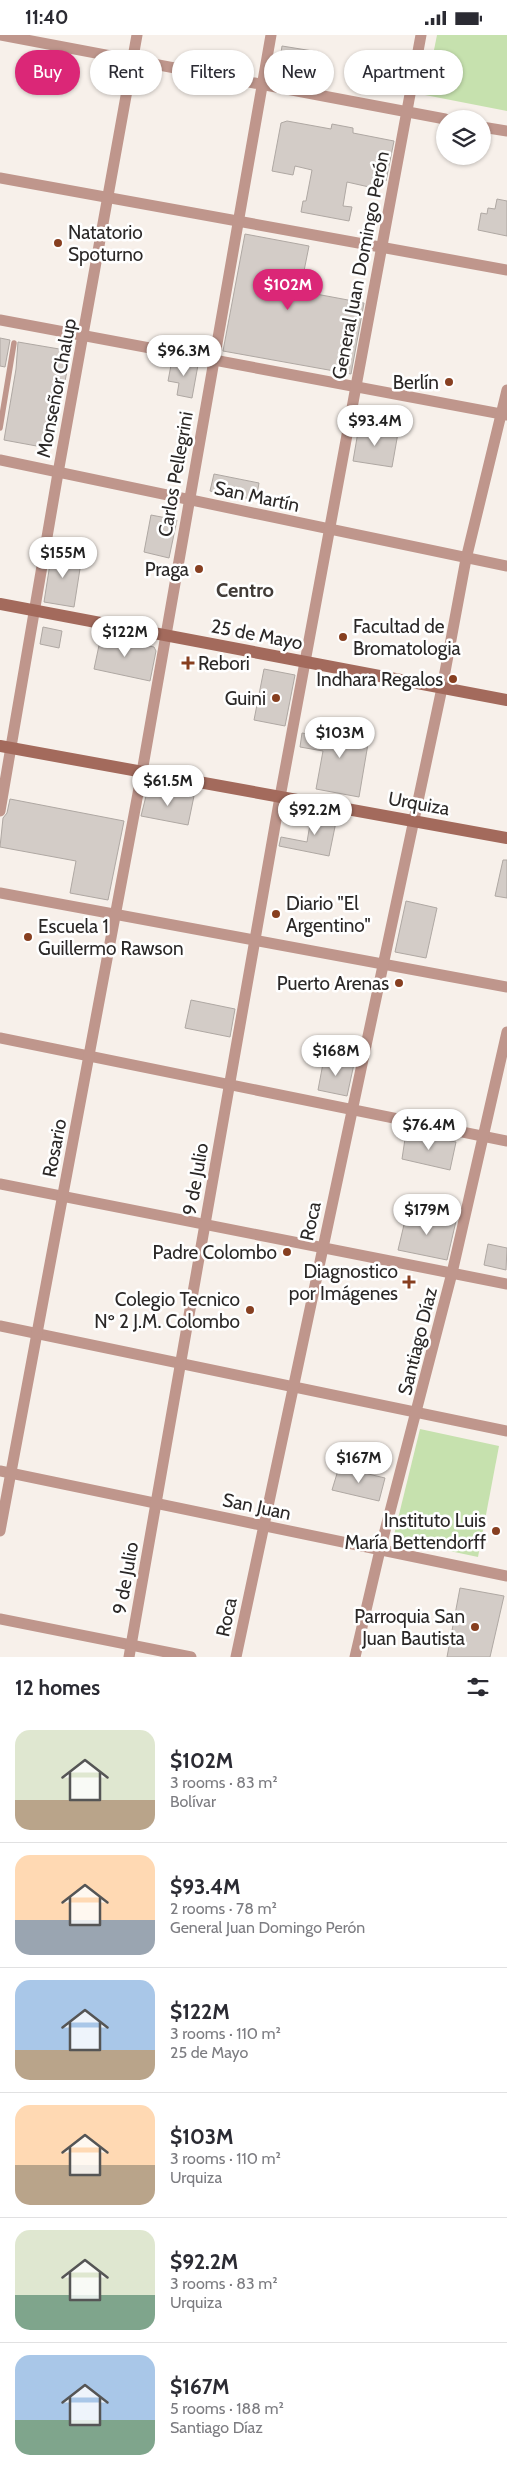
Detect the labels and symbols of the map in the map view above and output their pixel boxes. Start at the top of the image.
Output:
street label: General Juan Domingo Perón [327,149,394,381]
place label: Natatorio Spoturno [68,221,143,266]
marker: Natatorio Spoturno [52,237,64,249]
pin: $102M [253,269,323,311]
street label: Monseñor Chalup [32,317,81,460]
pin: $96.3M [143,335,225,377]
place label: Berlín [393,371,439,394]
marker: Berlín [443,376,455,388]
pin: $93.4M [334,405,416,447]
street label: Carlos Pellegrini [153,410,198,539]
street label: San Martín [212,476,302,517]
pin: $155M [28,537,98,579]
place label: Praga [145,558,189,581]
marker: Praga [193,563,205,575]
district label: Centro [216,578,274,602]
street label: 25 de Mayo [209,614,305,655]
pin: $122M [90,615,160,658]
place label: Facultad de Bromatologia [353,615,461,660]
marker: Facultad de Bromatologia [337,631,349,643]
place label: Rebori [198,652,250,675]
marker: Rebori [182,657,194,669]
place label: Indhara Regalos [316,668,443,691]
marker: Indhara Regalos [447,673,459,685]
place label: Guini [225,687,266,710]
marker: Guini [270,692,282,704]
pin: $103M [305,717,375,759]
pin: $61.5M [127,765,209,807]
street label: Urquiza [386,787,451,820]
pin: $92.2M [274,793,356,836]
place label: Diario "El Argentino" [286,892,371,937]
marker: Diario "El Argentino" [270,908,282,920]
place label: Escuela 1 Guillermo Rawson [38,915,184,960]
marker: Escuela 1 Guillermo Rawson [22,931,34,943]
place label: Puerto Arenas [277,972,389,995]
marker: Puerto Arenas [393,977,405,989]
pin: $168M [301,1035,371,1077]
pin: $76.4M [388,1109,470,1151]
street label: Rosario [38,1117,71,1179]
street label: 9 de Julio [178,1141,213,1217]
pin: $179M [392,1193,462,1236]
street label: Roca [295,1199,326,1243]
place label: Padre Colombo [153,1241,277,1264]
marker: Padre Colombo [281,1246,293,1258]
place label: Diagnostico por Imágenes [289,1260,398,1305]
marker: Diagnostico por Imágenes [402,1275,416,1289]
street label: Santiago Díaz [393,1285,442,1397]
place label: Colegio Tecnico Nº 2 J.M. Colombo [94,1288,240,1333]
marker: Colegio Tecnico Nº 2 J.M. Colombo [244,1304,256,1316]
pin: $167M [324,1441,394,1484]
street label: San Juan [221,1488,293,1525]
place label: Instituto Luis María Bettendorff [344,1509,487,1554]
marker: Instituto Luis María Bettendorff [490,1525,502,1537]
street label: 9 de Julio [108,1540,143,1616]
street label: Roca [211,1595,242,1639]
place label: Parroquia San Juan Bautista [354,1605,465,1650]
marker: Parroquia San Juan Bautista [469,1621,481,1633]

